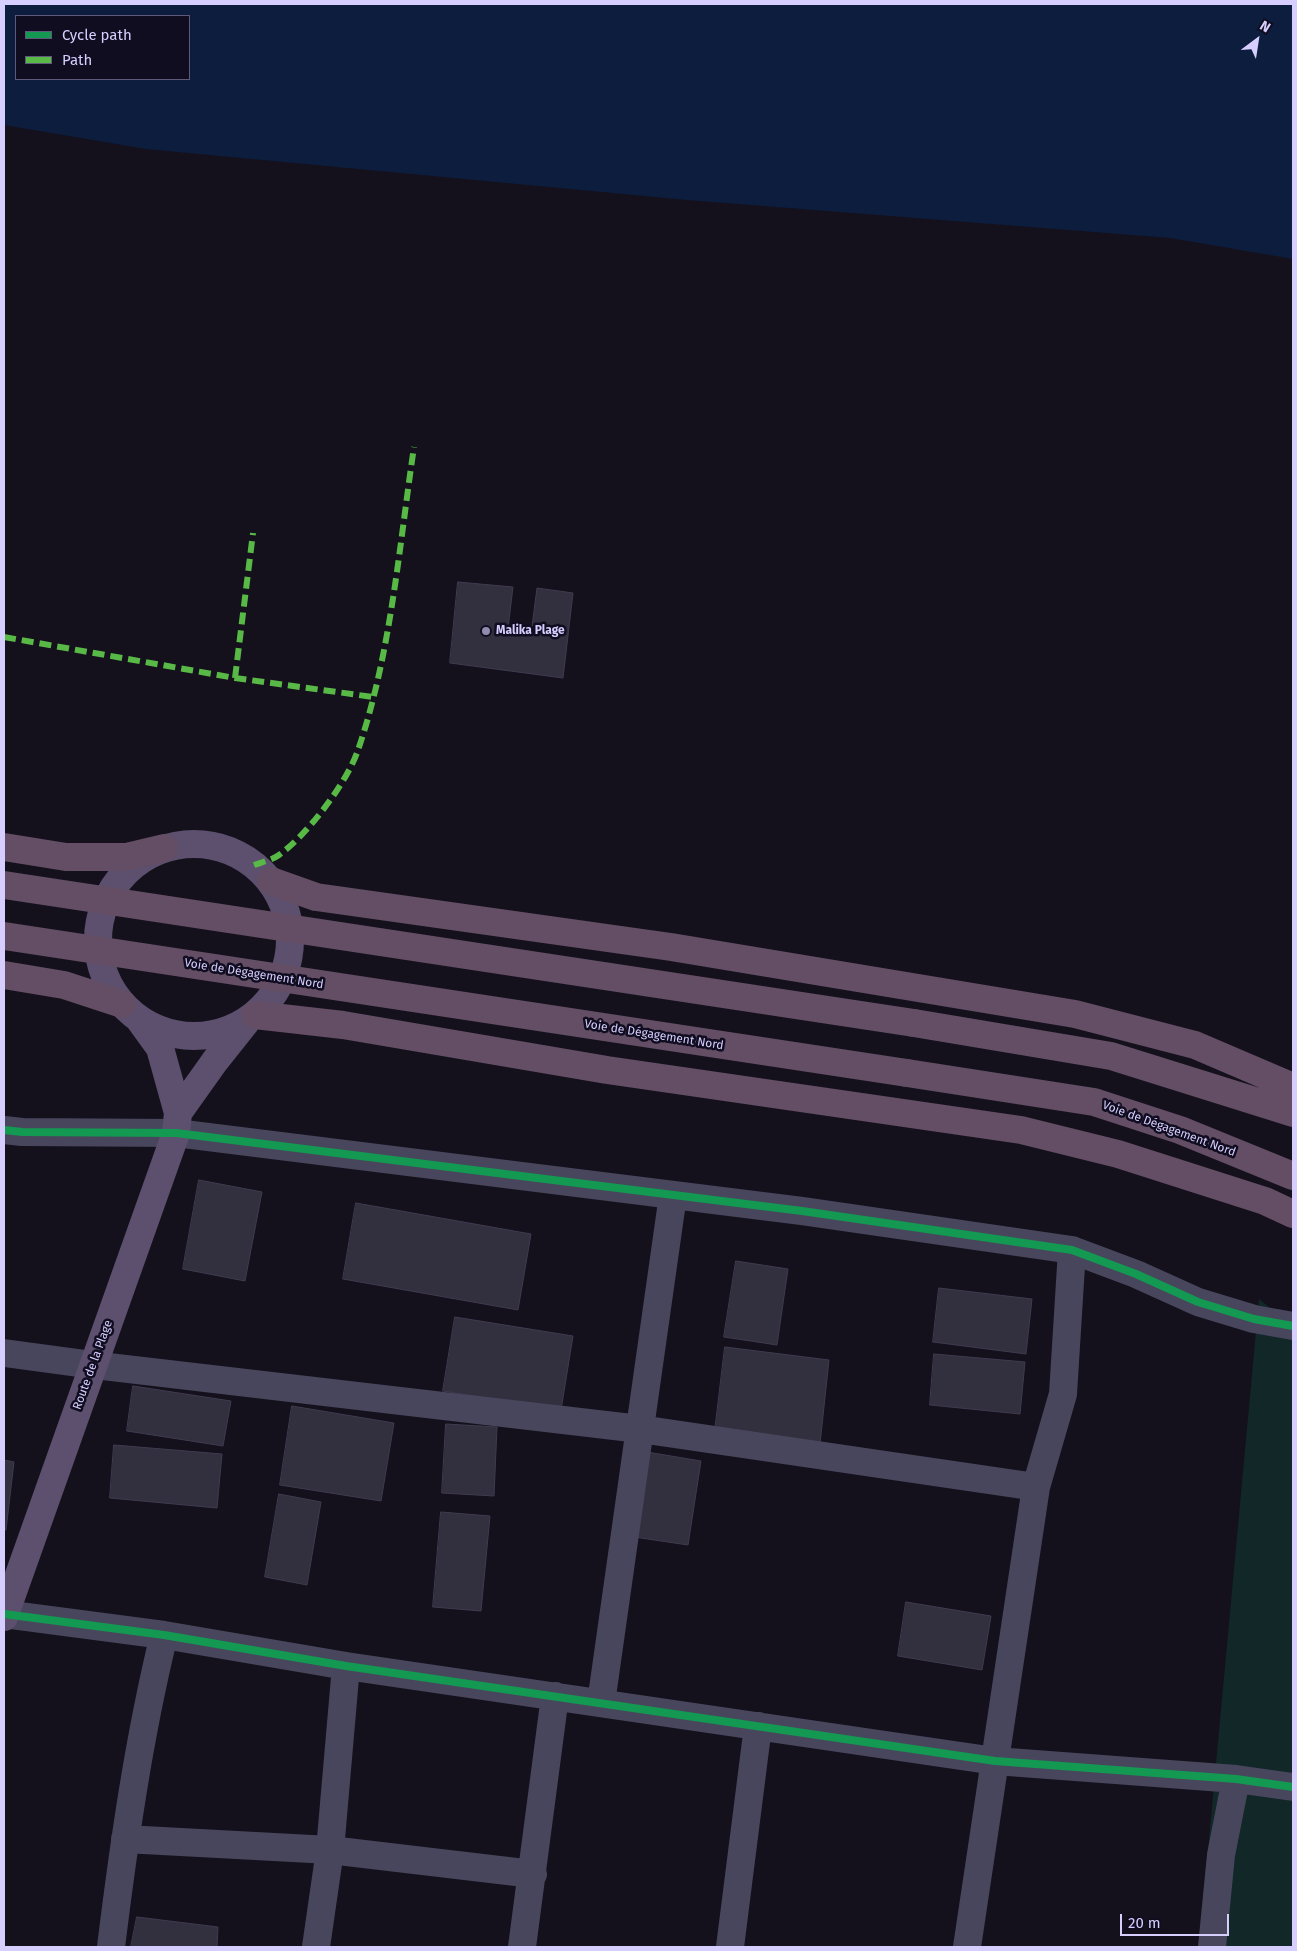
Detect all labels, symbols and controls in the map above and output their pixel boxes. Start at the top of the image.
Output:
legend [15,15,190,80]
north arrow [1232,15,1282,65]
text: N [1257,17,1273,36]
text: Cycle path [62,26,132,44]
text: Path [62,51,92,69]
place label: Malika Plage [496,624,565,638]
marker: Malika Plage [480,625,492,637]
street label: Voie de Dégagement Nord [183,956,325,992]
street label: Voie de Dégagement Nord [583,1017,725,1053]
street label: Voie de Dégagement Nord [1100,1098,1238,1160]
street label: Route de la Plage [70,1318,116,1412]
scale bar [1122,1904,1231,1936]
text: 20 m [1128,1914,1161,1932]

